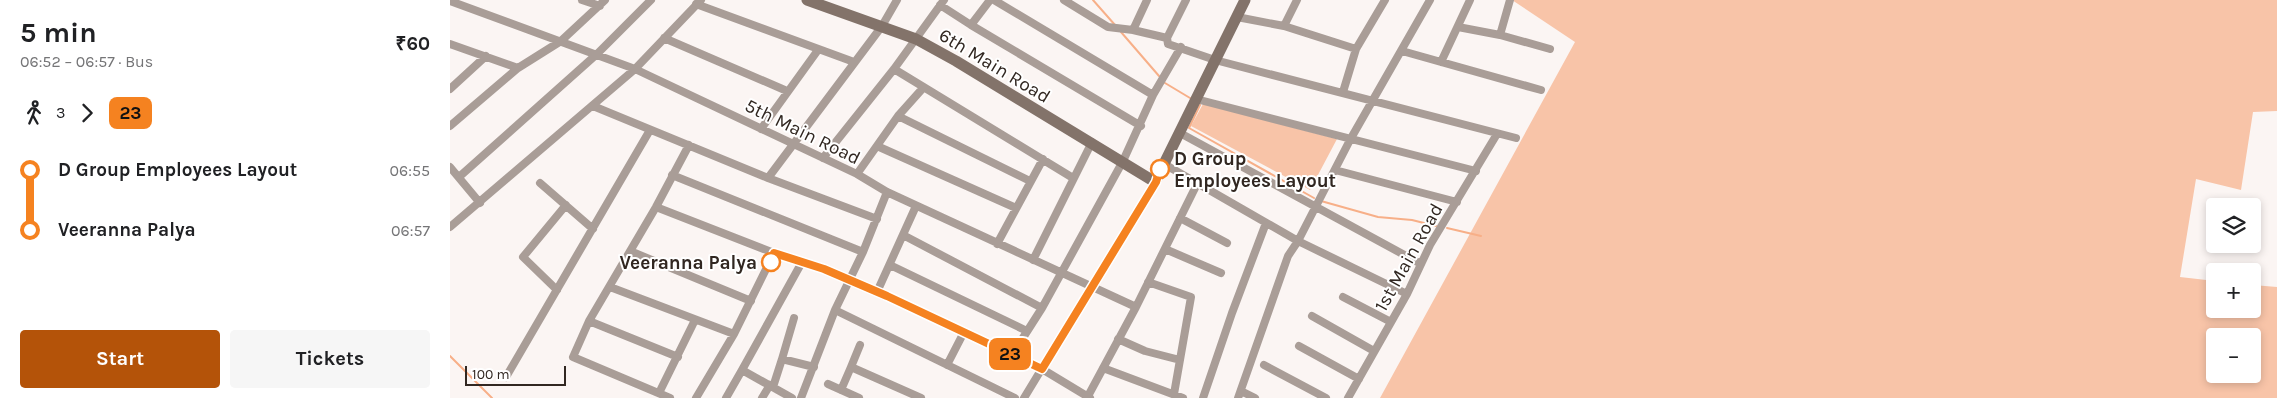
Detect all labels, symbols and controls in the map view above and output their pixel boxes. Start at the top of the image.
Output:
text: 5 min [20,16,97,49]
street label: 6th Main Road [935,24,1054,108]
text: ₹60 [396,33,430,55]
text: 06:52 – 06:57 · Bus [20,52,153,71]
street label: 5th Main Road [741,94,864,169]
icon: walk [20,99,48,127]
icon: forward [73,99,101,127]
text: 23 [119,102,142,124]
text: 3 [56,103,65,122]
place label: D Group Employees Layout [1174,148,1336,192]
text: D Group Employees Layout [58,159,297,181]
marker: D Group Employees Layout [1150,159,1170,179]
text: 06:55 [390,161,430,180]
map controls [2206,198,2261,383]
button: layers [2206,198,2261,253]
street label: 1st Main Road [1370,200,1448,315]
text: Veeranna Palya [58,219,196,241]
text: 06:57 [391,221,430,240]
place label: Veeranna Palya [619,252,757,274]
marker: Veeranna Palya [761,252,781,272]
button: + [2206,263,2261,318]
button: − [2206,328,2261,383]
button: Start [20,330,220,388]
button: Tickets [230,330,430,388]
line badge: 23 [988,338,1032,370]
text: 23 [999,343,1021,365]
scale bar [465,363,566,386]
text: 100 m [472,366,510,383]

